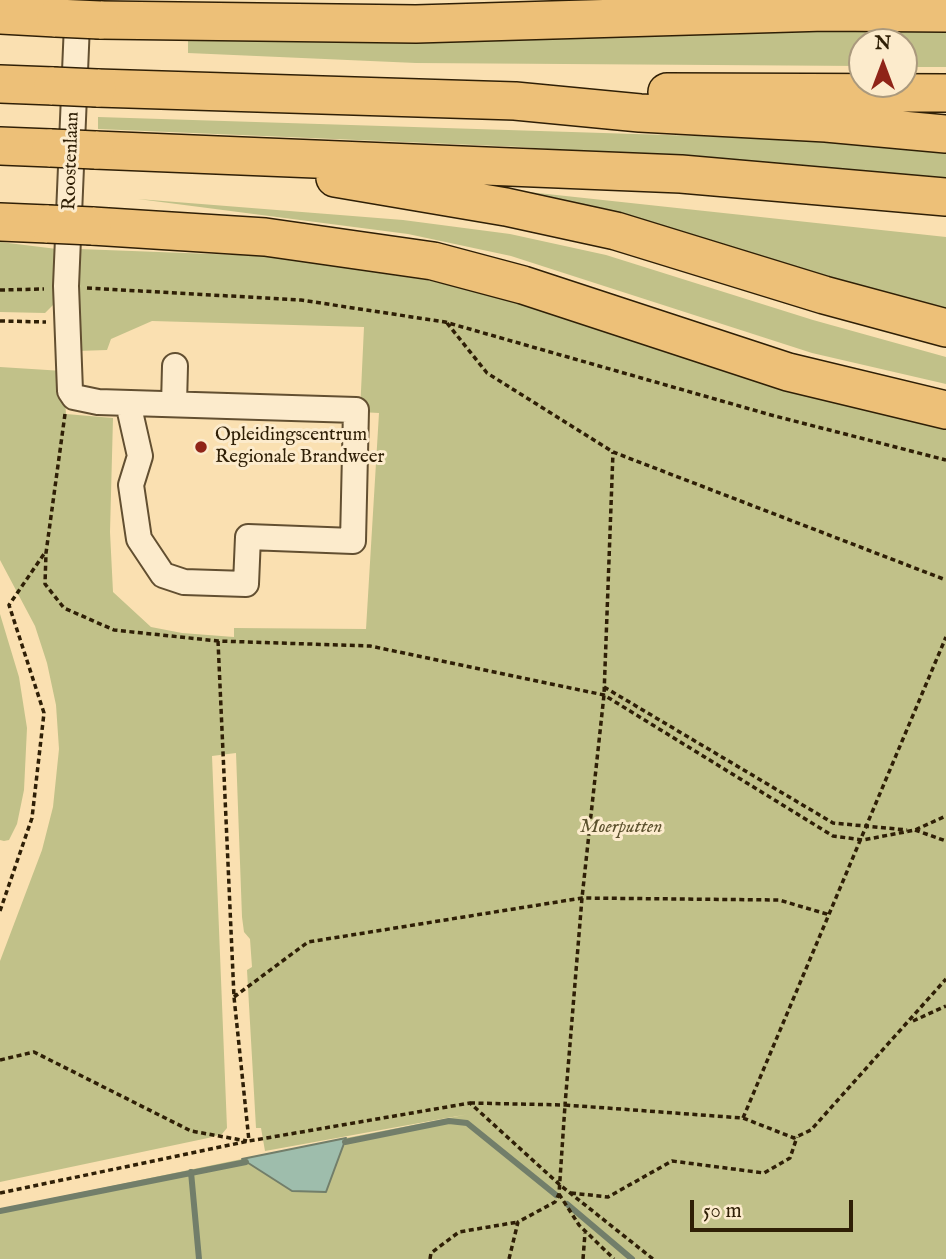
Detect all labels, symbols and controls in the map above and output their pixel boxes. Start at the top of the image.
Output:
north arrow [848,28,918,98]
text: N [875,32,891,56]
street label: Roostenlaan [59,111,85,211]
place label: Opleidingscentrum Regionale Brandweer [215,425,385,469]
marker: Opleidingscentrum Regionale Brandweer [193,439,209,455]
park label: Moerputten [580,817,662,839]
scale bar [694,1186,857,1230]
text: 50 m [703,1198,742,1225]

